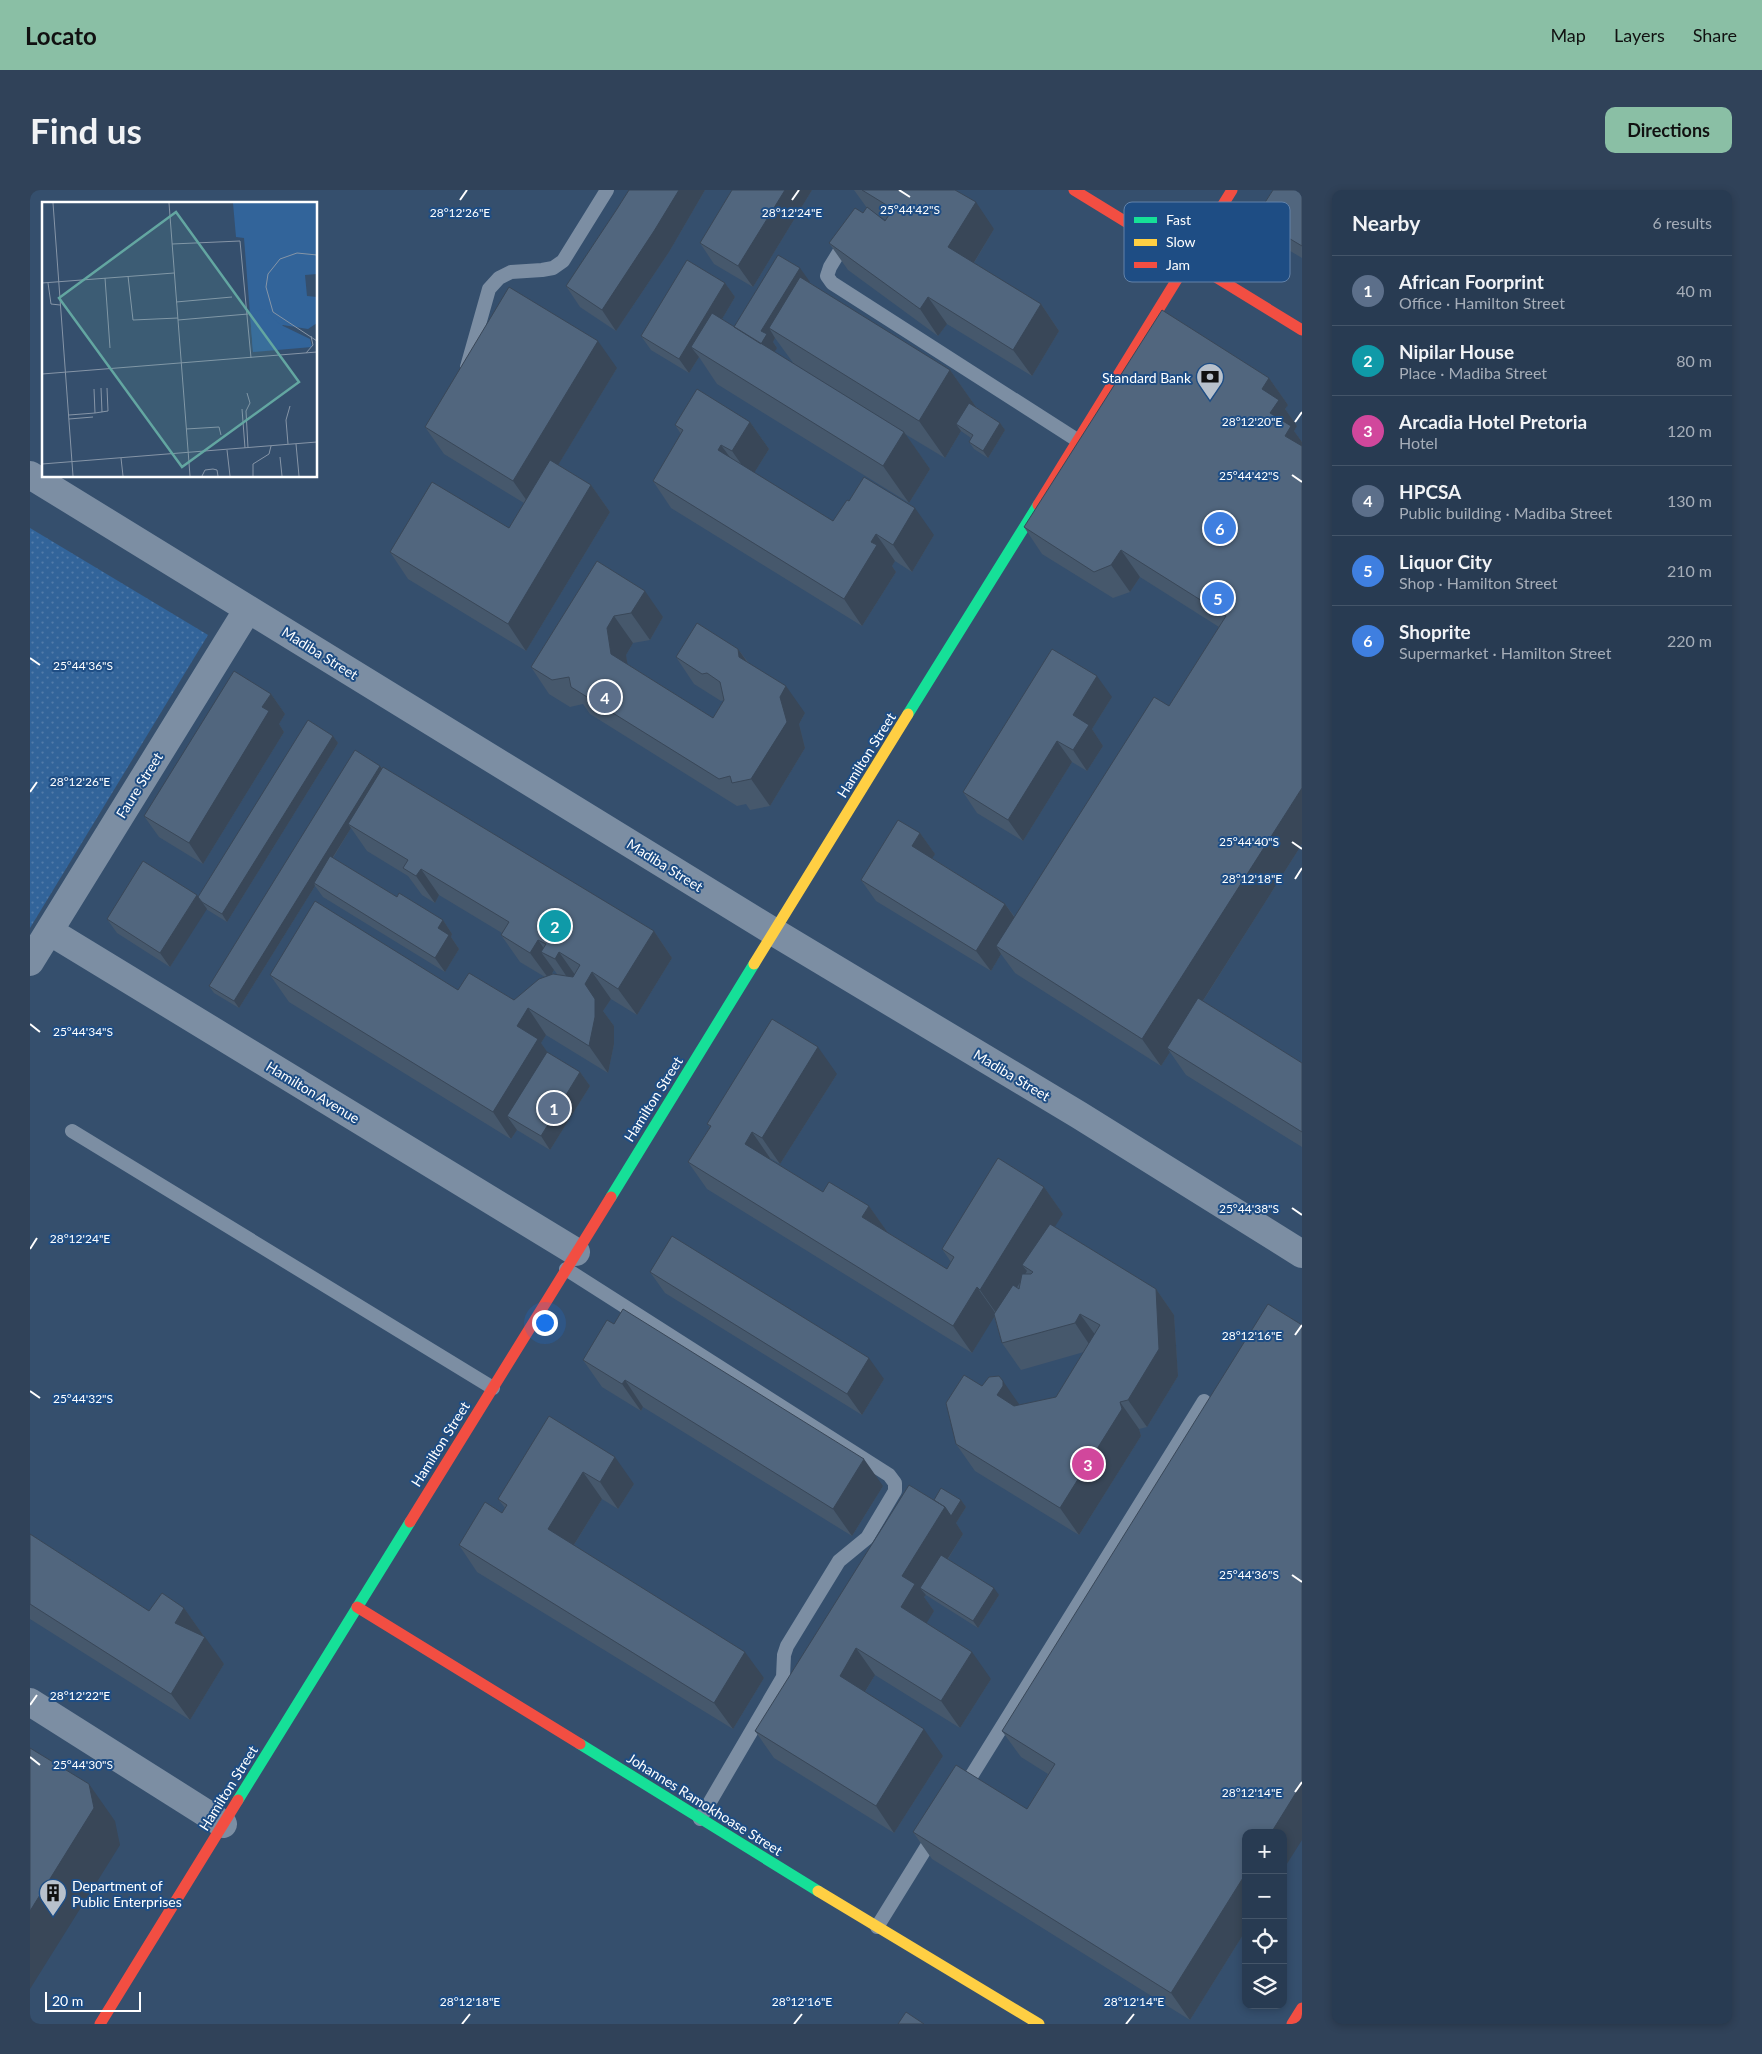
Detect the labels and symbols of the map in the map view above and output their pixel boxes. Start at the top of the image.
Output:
inset map [42,202,318,478]
text: 25°44'42"S [880,202,940,217]
legend [1124,202,1290,282]
text: 28°12'26"E [430,205,490,220]
text: 28°12'24"E [762,205,822,220]
text: Fast [1166,211,1191,228]
text: Slow [1166,233,1196,250]
text: Jam [1166,256,1190,273]
bank icon: Standard Bank [1195,362,1225,401]
place label: Standard Bank [1102,369,1192,386]
text: 28°12'20"E [1222,414,1282,429]
text: 25°44'42"S [1219,468,1279,483]
pin: 6 [1204,509,1236,547]
pin: 5 [1202,579,1234,617]
street label: Madiba Street [279,623,361,683]
text: 25°44'36"S [53,658,113,673]
pin: 4 [589,678,621,716]
street label: Hamilton Street [833,709,899,801]
street label: Faure Street [112,749,166,821]
text: 28°12'26"E [50,774,110,789]
text: 25°44'40"S [1219,834,1279,849]
street label: Madiba Street [624,835,706,895]
text: 28°12'18"E [1222,871,1282,886]
pin: 2 [539,907,571,945]
text: 25°44'34"S [53,1024,113,1039]
street label: Madiba Street [971,1046,1053,1104]
street label: Hamilton Street [620,1053,686,1145]
street label: Hamilton Avenue [263,1057,363,1127]
pin: 1 [538,1089,570,1127]
text: 25°44'38"S [1219,1201,1279,1216]
text: 28°12'24"E [50,1231,110,1246]
your location [532,1310,558,1336]
text: 28°12'16"E [1222,1328,1282,1343]
text: 25°44'32"S [53,1391,113,1406]
street label: Hamilton Street [407,1398,473,1490]
pin: 3 [1072,1445,1104,1483]
text: 25°44'36"S [1219,1567,1279,1582]
text: 28°12'22"E [50,1688,110,1703]
street label: Hamilton Street [195,1742,261,1834]
street label: Johannes Ramokhoase Street [624,1749,786,1859]
text: 25°44'30"S [53,1757,113,1772]
text: 28°12'14"E [1222,1785,1282,1800]
place label: Department of Public Enterprises [72,1877,182,1910]
building icon: Department of Public Enterprises [38,1878,68,1917]
scale bar [45,1989,141,2012]
text: 28°12'18"E [440,1994,500,2009]
text: 28°12'16"E [772,1994,832,2009]
text: 28°12'14"E [1104,1994,1164,2009]

